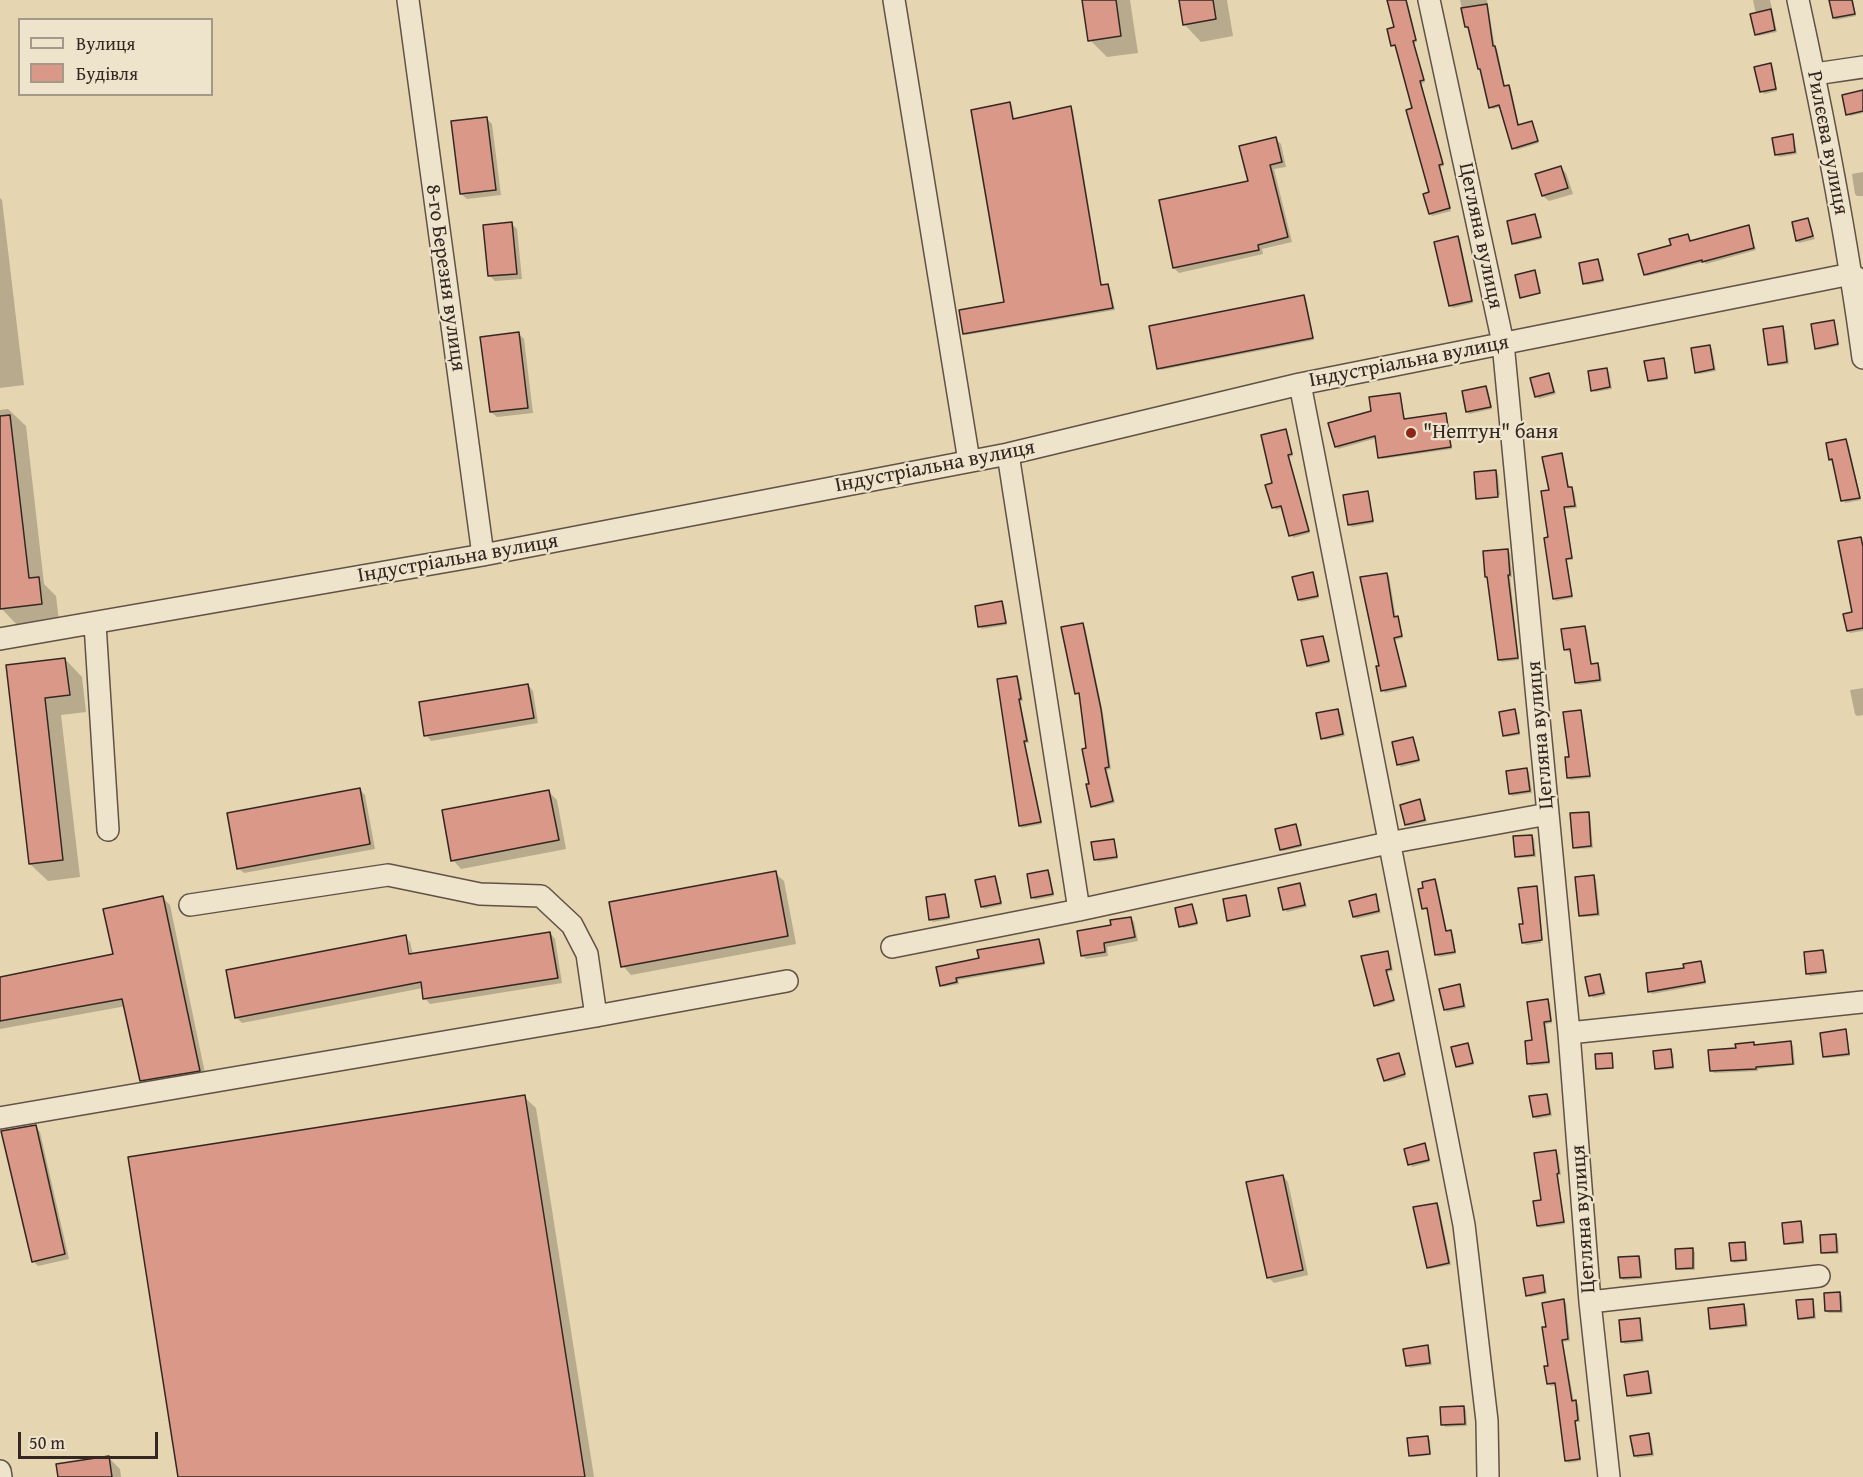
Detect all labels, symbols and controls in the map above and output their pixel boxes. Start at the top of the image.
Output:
legend [18,18,213,96]
text: Вулиця [76,30,135,57]
text: Будівля [76,60,138,87]
street label: Рилєєва вулиця [1801,69,1853,217]
street label: Цегляна вулиця [1452,161,1508,311]
street label: 8-го Березня вулиця [419,183,471,373]
street label: Індустріальна вулиця [1307,330,1511,394]
place label: "Нептун" баня [1423,420,1558,446]
marker: "Нептун" баня [1404,426,1418,440]
street label: Індустріальна вулиця [833,435,1037,499]
street label: Індустріальна вулиця [356,529,560,589]
street label: Цегляна вулиця [1522,660,1560,810]
street label: Цегляна вулиця [1566,1144,1602,1294]
scale bar [21,1420,160,1458]
text: 50 m [29,1429,65,1456]

